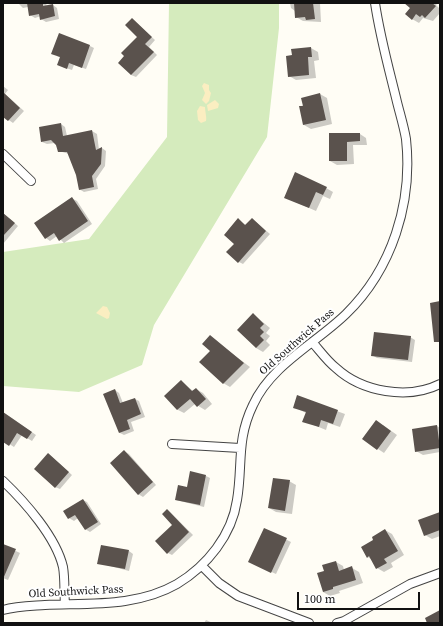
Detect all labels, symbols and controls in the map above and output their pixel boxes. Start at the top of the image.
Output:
street label: Old Southwick Pass [257,306,337,378]
street label: Old Southwick Pass [28,583,124,601]
scale bar [299,584,422,610]
text: 100 m [304,591,336,607]

